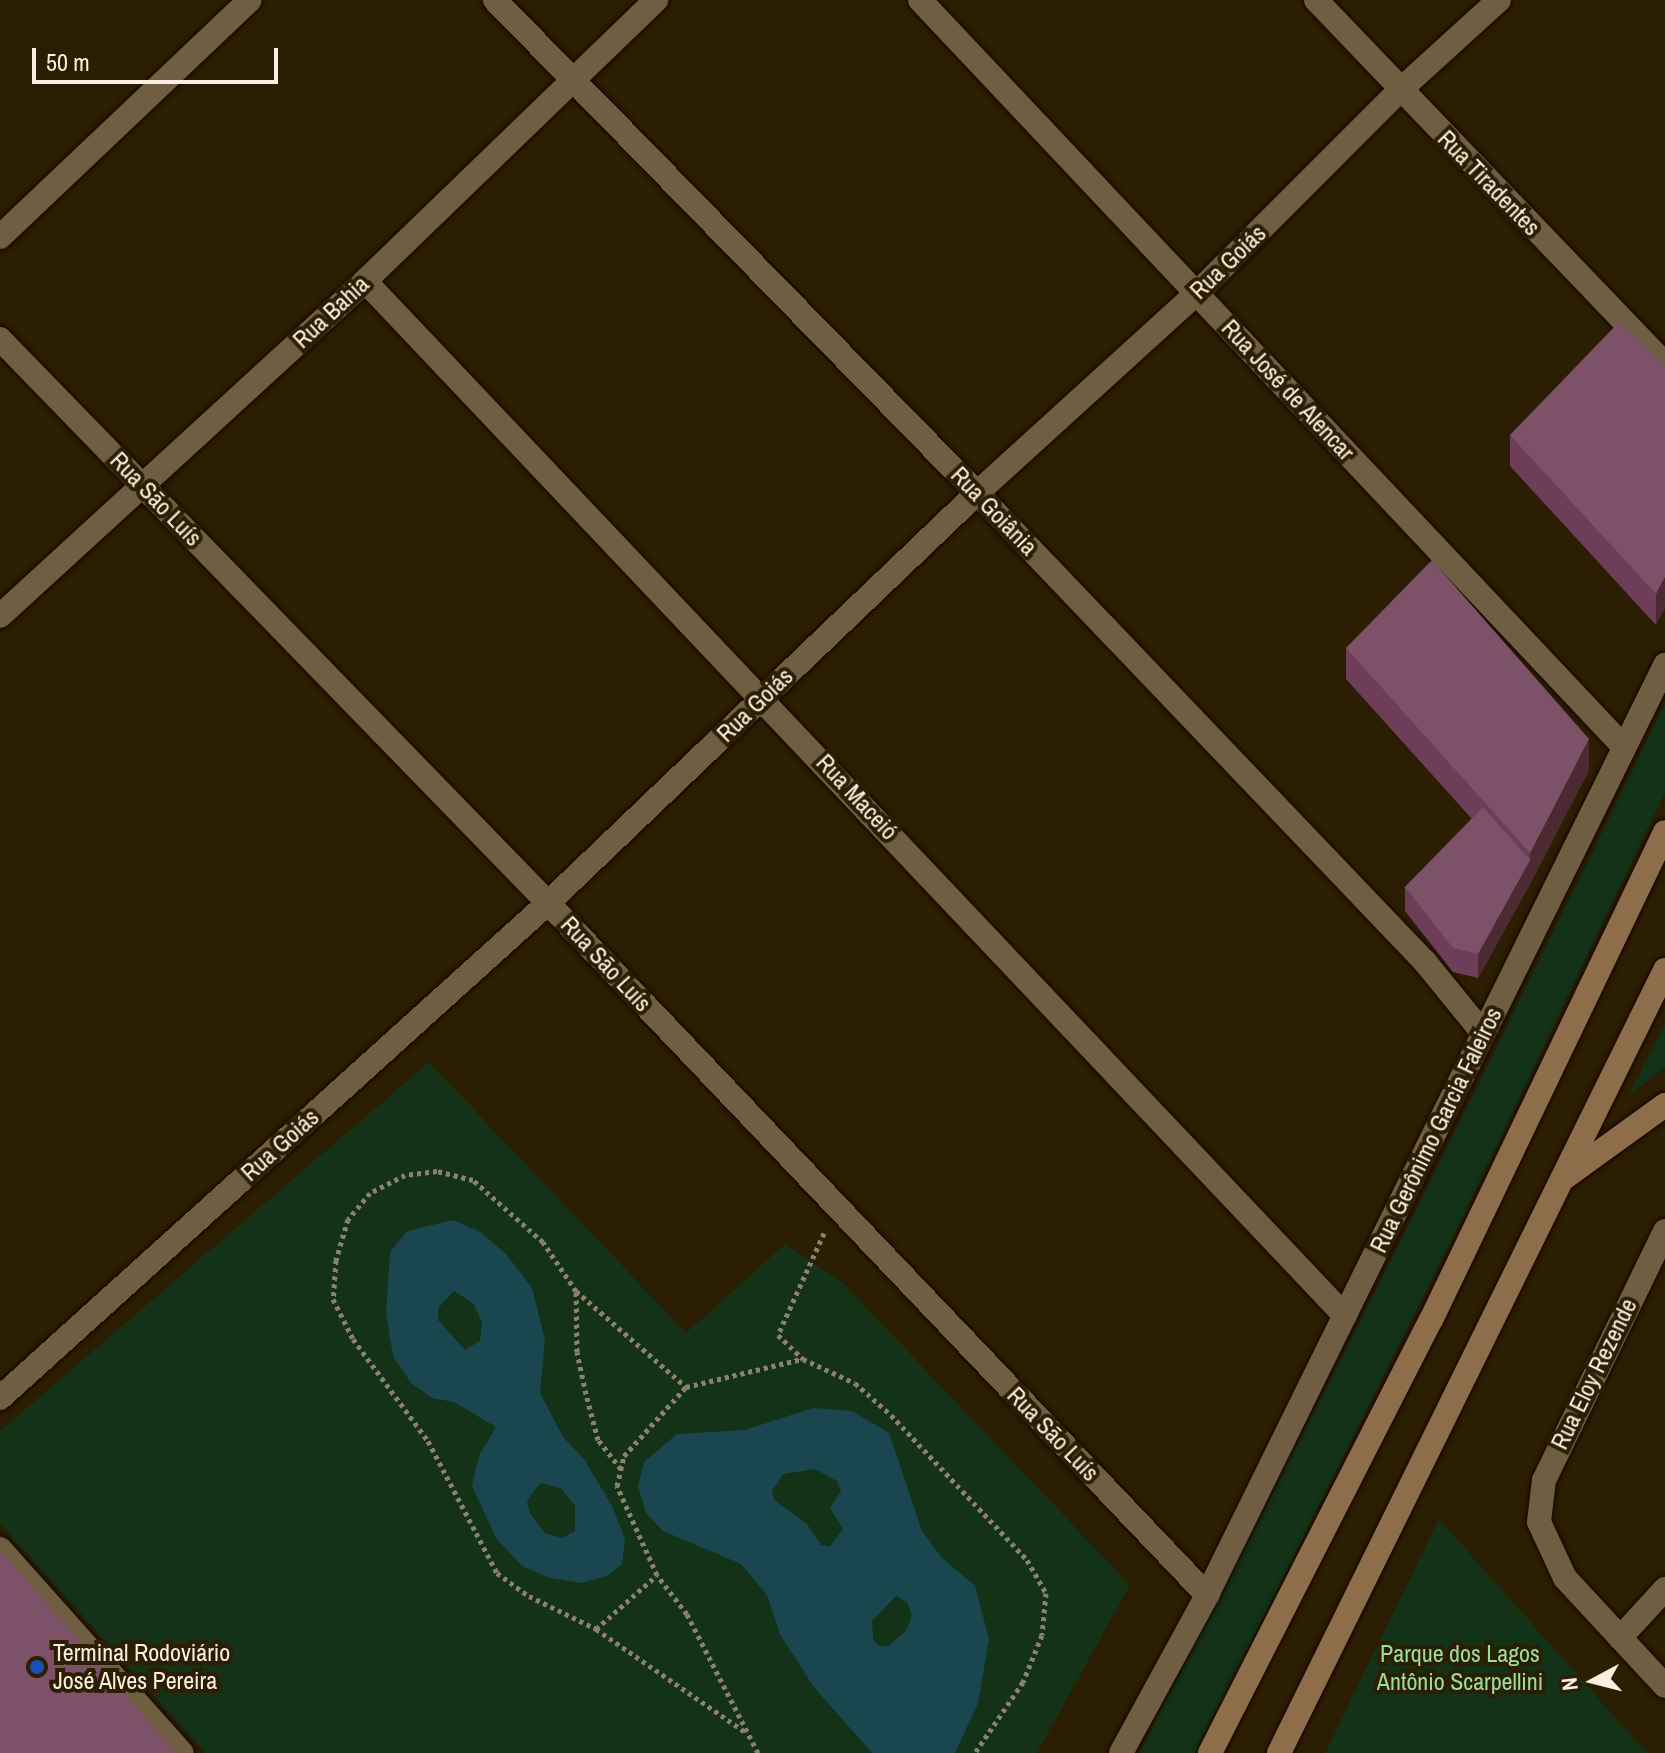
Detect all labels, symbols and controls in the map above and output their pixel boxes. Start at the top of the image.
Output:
scale bar [36,32,282,82]
text: 50 m [46,46,90,78]
street label: Rua Tiradentes [1432,124,1546,242]
street label: Rua Goiás [1184,219,1272,305]
street label: Rua Bahia [287,270,375,354]
street label: Rua José de Alencar [1215,313,1361,467]
street label: Rua São Luís [104,446,208,552]
street label: Rua Goiânia [945,461,1043,561]
street label: Rua Goiás [711,662,799,748]
street label: Rua Maceió [810,748,904,846]
street label: Rua São Luís [555,911,657,1017]
street label: Rua Gerônimo Garcia Faleiros [1364,1003,1508,1257]
street label: Rua Goiás [235,1103,325,1187]
street label: Rua Eloy Rezende [1545,1294,1643,1454]
street label: Rua São Luís [1001,1381,1105,1487]
place label: Terminal Rodoviário José Alves Pereira [53,1639,230,1695]
park label: Parque dos Lagos Antônio Scarpellini [1377,1640,1543,1696]
north arrow [1553,1641,1633,1721]
marker: Terminal Rodoviário José Alves Pereira [28,1658,46,1676]
text: N [1553,1676,1585,1692]

